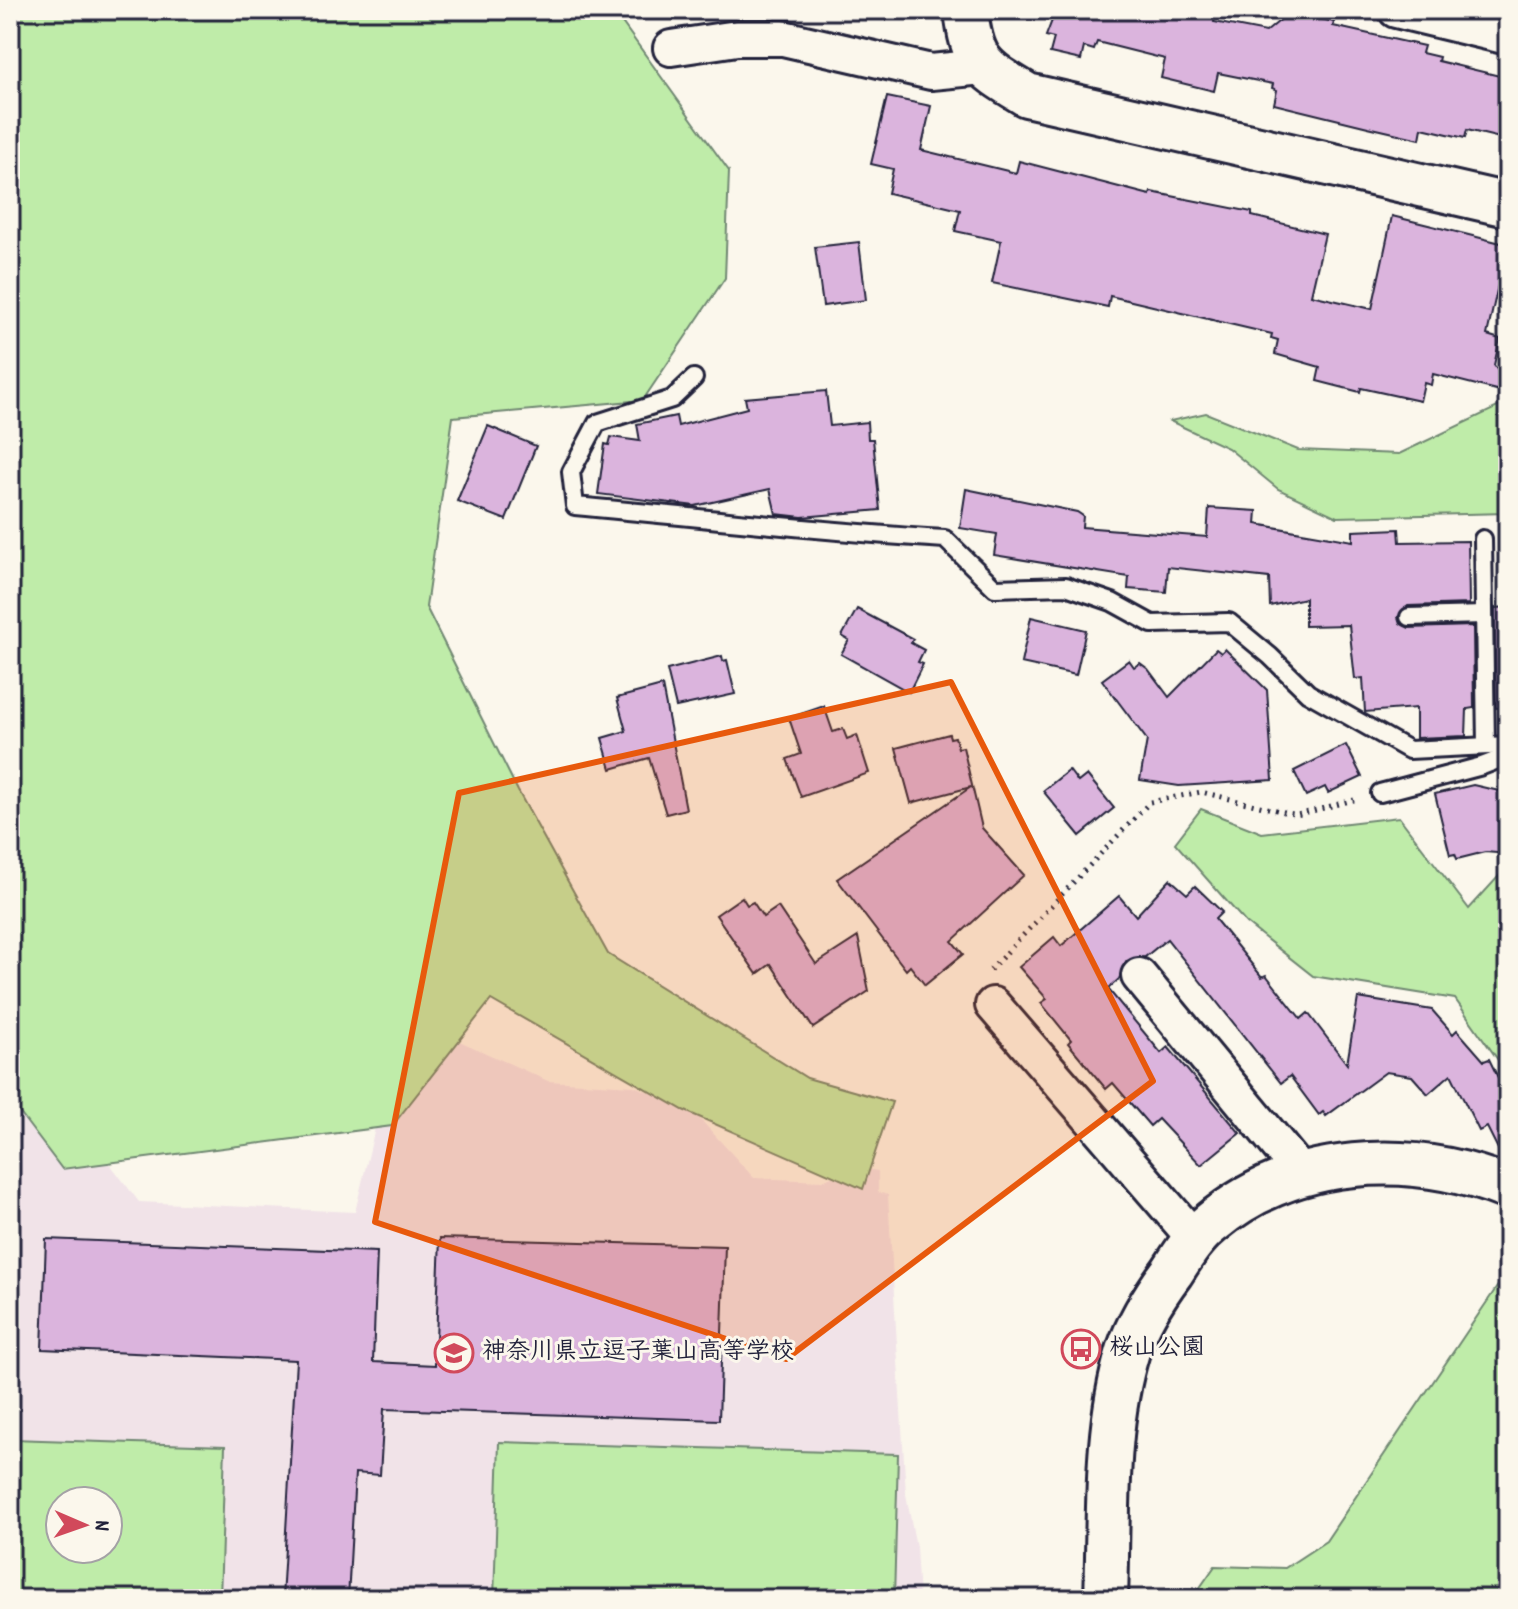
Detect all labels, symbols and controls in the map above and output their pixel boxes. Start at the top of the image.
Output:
bus stop icon: 桜山公園 [1060,1328,1102,1370]
school or university icon: 神奈川県立逗子葉山高等学校 [433,1332,475,1374]
place label: 桜山公園 [1109,1332,1205,1366]
place label: 神奈川県立逗子葉山高等学校 [482,1336,794,1370]
north arrow [44,1485,124,1565]
text: N [85,1520,116,1532]

